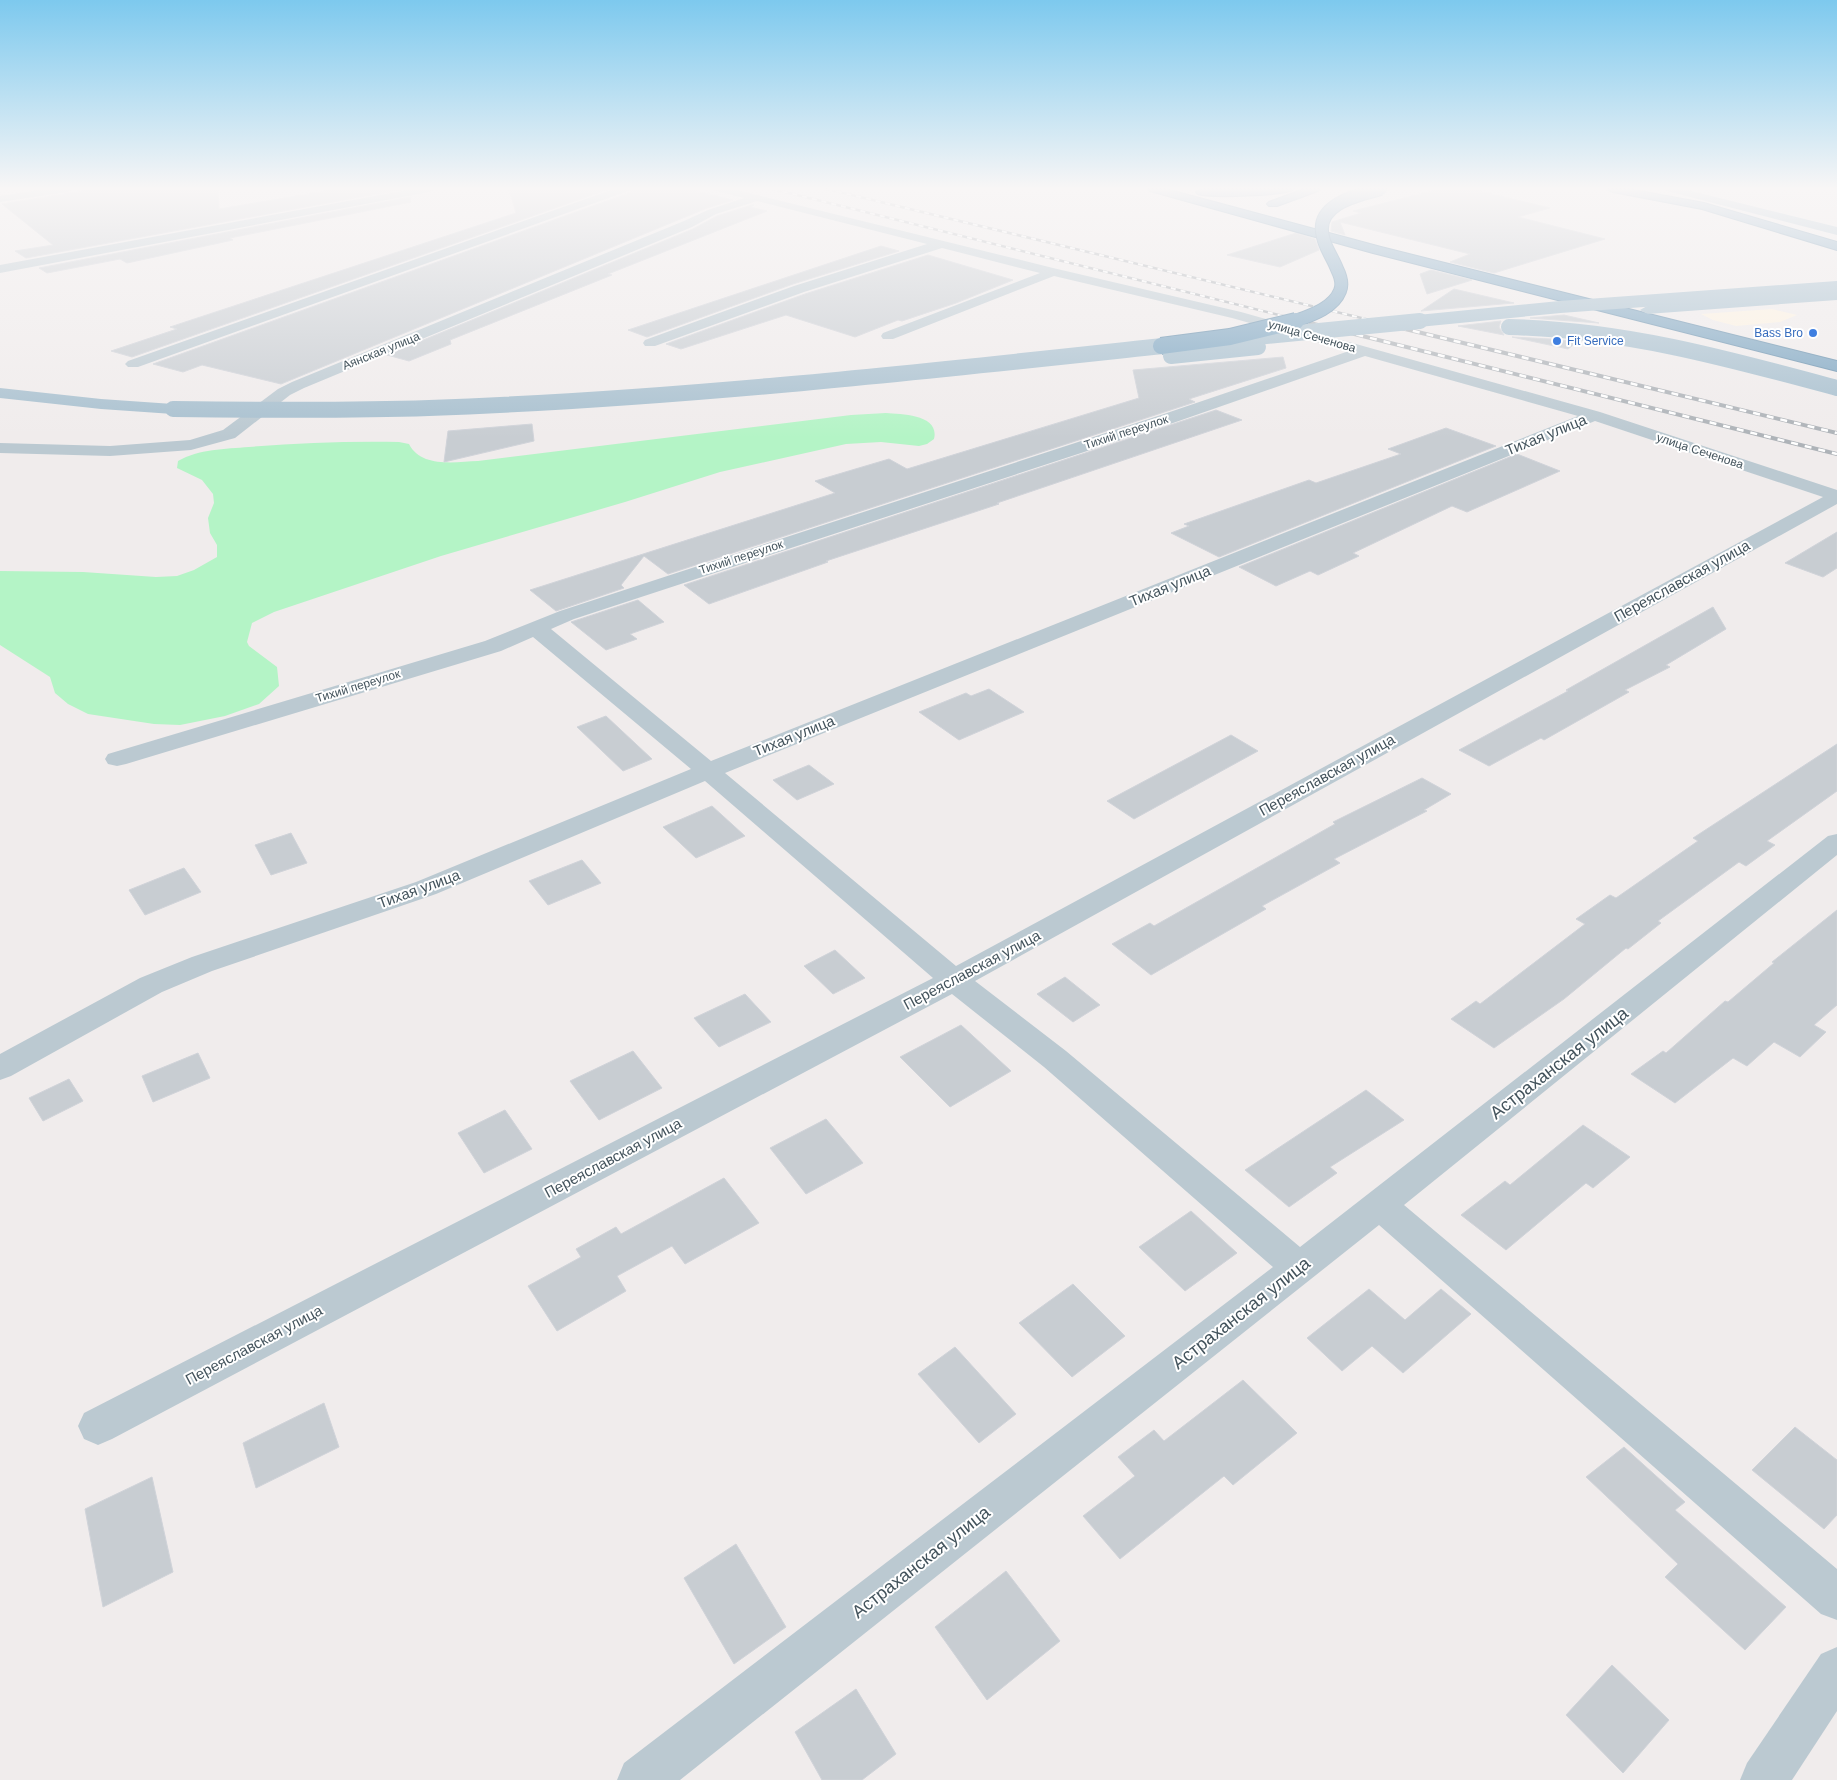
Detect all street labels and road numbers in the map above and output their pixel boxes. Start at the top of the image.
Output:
street label: улица Сеченова [1267,317,1358,355]
street label: Аянская улица [340,329,422,373]
street label: Тихая улица [1503,410,1590,459]
street label: Тихий переулок [1082,412,1170,452]
street label: улица Сеченова [1655,430,1745,472]
street label: Переяславская улица [1611,536,1753,625]
street label: Тихий переулок [697,537,785,577]
street label: Тихая улица [1127,561,1214,610]
street label: Тихий переулок [314,666,403,705]
street label: Тихая улица [751,711,838,760]
street label: Переяславская улица [1256,730,1398,819]
street label: Тихая улица [375,866,463,911]
street label: Переяславская улица [900,926,1044,1013]
street label: Астраханская улица [1486,1002,1633,1123]
street label: Переяславская улица [541,1114,685,1201]
street label: Астраханская улица [1168,1252,1315,1373]
street label: Переяславская улица [182,1301,326,1388]
street label: Астраханская улица [848,1501,995,1622]

